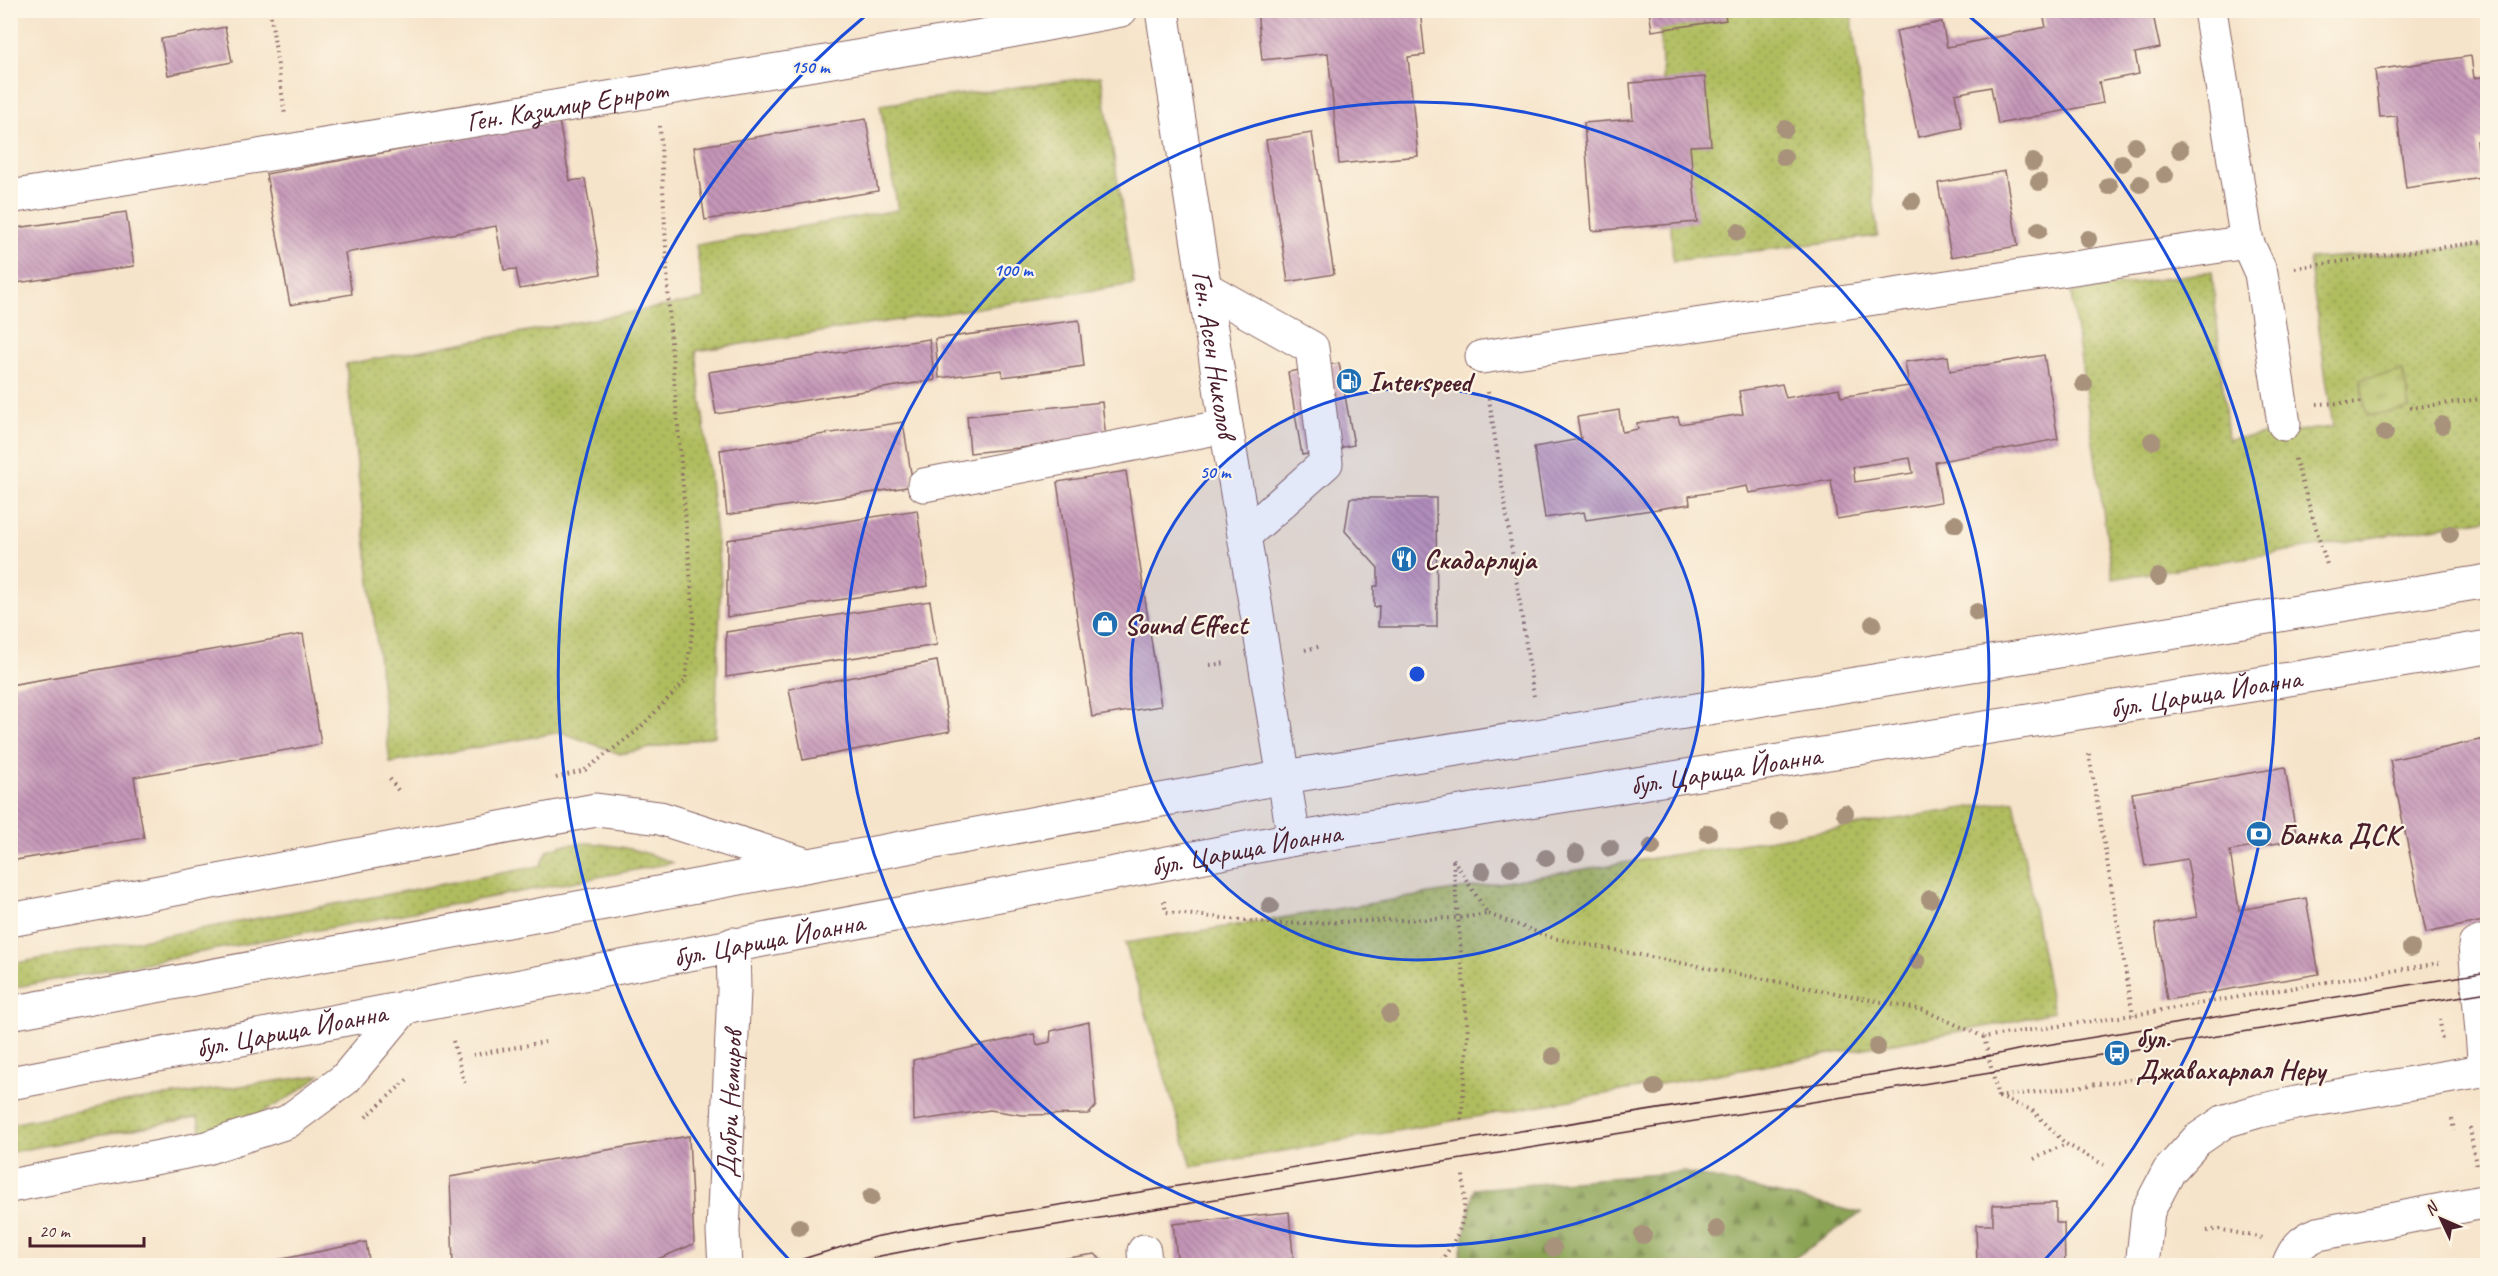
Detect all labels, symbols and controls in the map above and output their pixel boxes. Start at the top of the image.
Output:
text: 150 m [791,56,831,78]
street label: Ген. Казимир Ернрот [464,71,671,139]
text: 100 m [994,259,1034,281]
street label: Ген. Асен Николов [1184,268,1245,445]
place label: Interspeed [1368,364,1476,399]
fuel station icon: Interspeed [1334,366,1364,396]
text: 50 m [1200,461,1232,483]
place label: Скадарлиjа [1424,542,1538,577]
restaurant icon: Скадарлиjа [1389,544,1419,574]
place label: Sound Effect [1124,607,1250,642]
shop icon: Sound Effect [1090,609,1120,639]
street label: бул. Царица Йоанна [2107,660,2306,726]
centre of rings [1407,664,1427,684]
street label: бул. Царица Йоанна [1627,737,1826,803]
street label: бул. Царица Йоанна [1148,814,1346,884]
place label: Банка ДСК [2278,817,2405,852]
bank icon: Банка ДСК [2244,819,2274,849]
street label: бул. Царица Йоанна [670,904,869,975]
street label: бул. Царица Йоанна [193,994,392,1065]
place label: бул. Джавахарлал Неру [2136,1020,2328,1087]
street label: Добри Немиров [708,1025,750,1178]
bus stop icon: бул. Джавахарлал Неру [2102,1038,2132,1068]
north arrow [2411,1189,2471,1249]
text: N [2420,1197,2444,1220]
scale bar [30,1210,144,1248]
text: 20 m [39,1220,72,1242]

